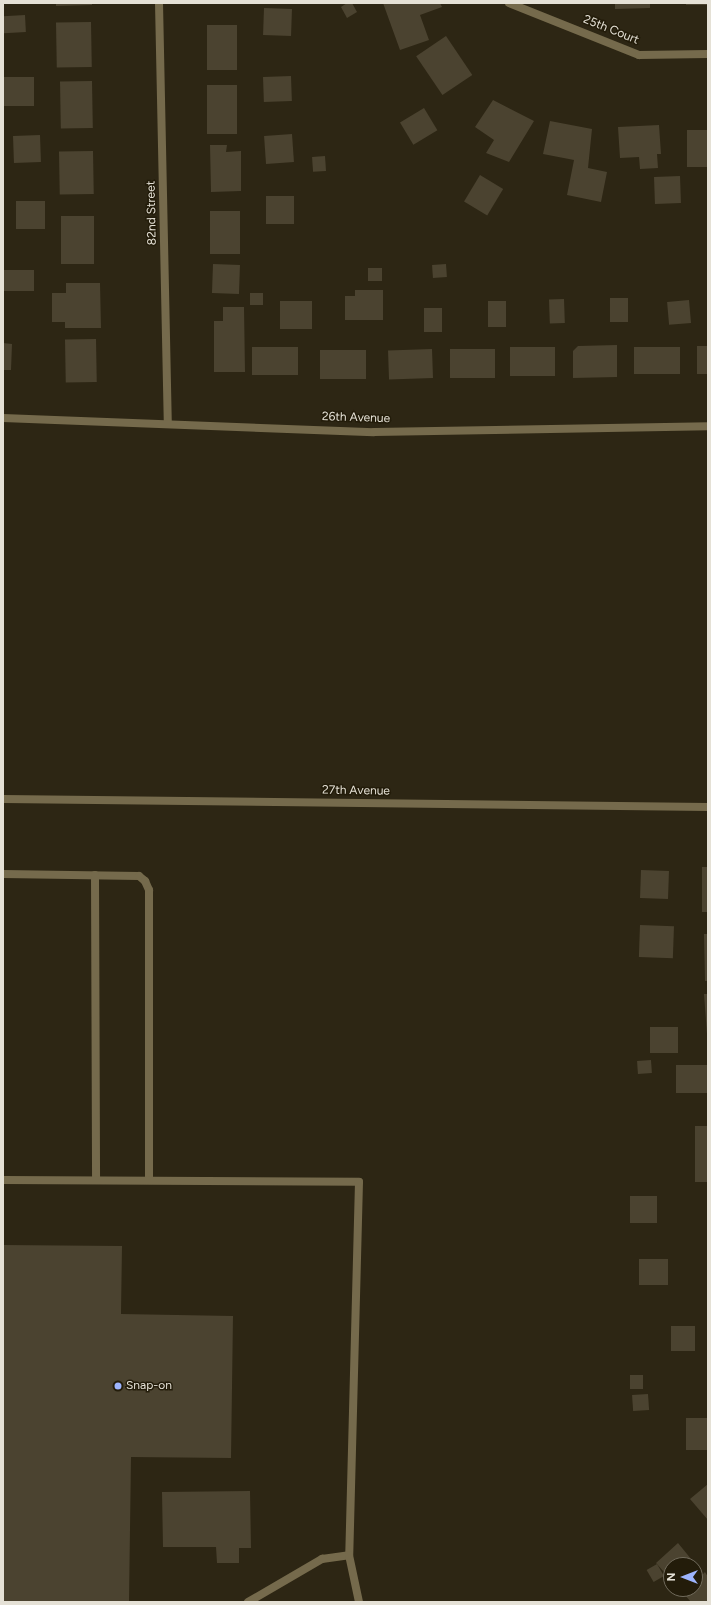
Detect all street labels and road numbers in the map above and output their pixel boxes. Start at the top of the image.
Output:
street label: 25th Court [581,12,641,48]
street label: 82nd Street [144,181,160,245]
street label: 26th Avenue [322,410,390,426]
street label: 27th Avenue [322,783,390,799]

